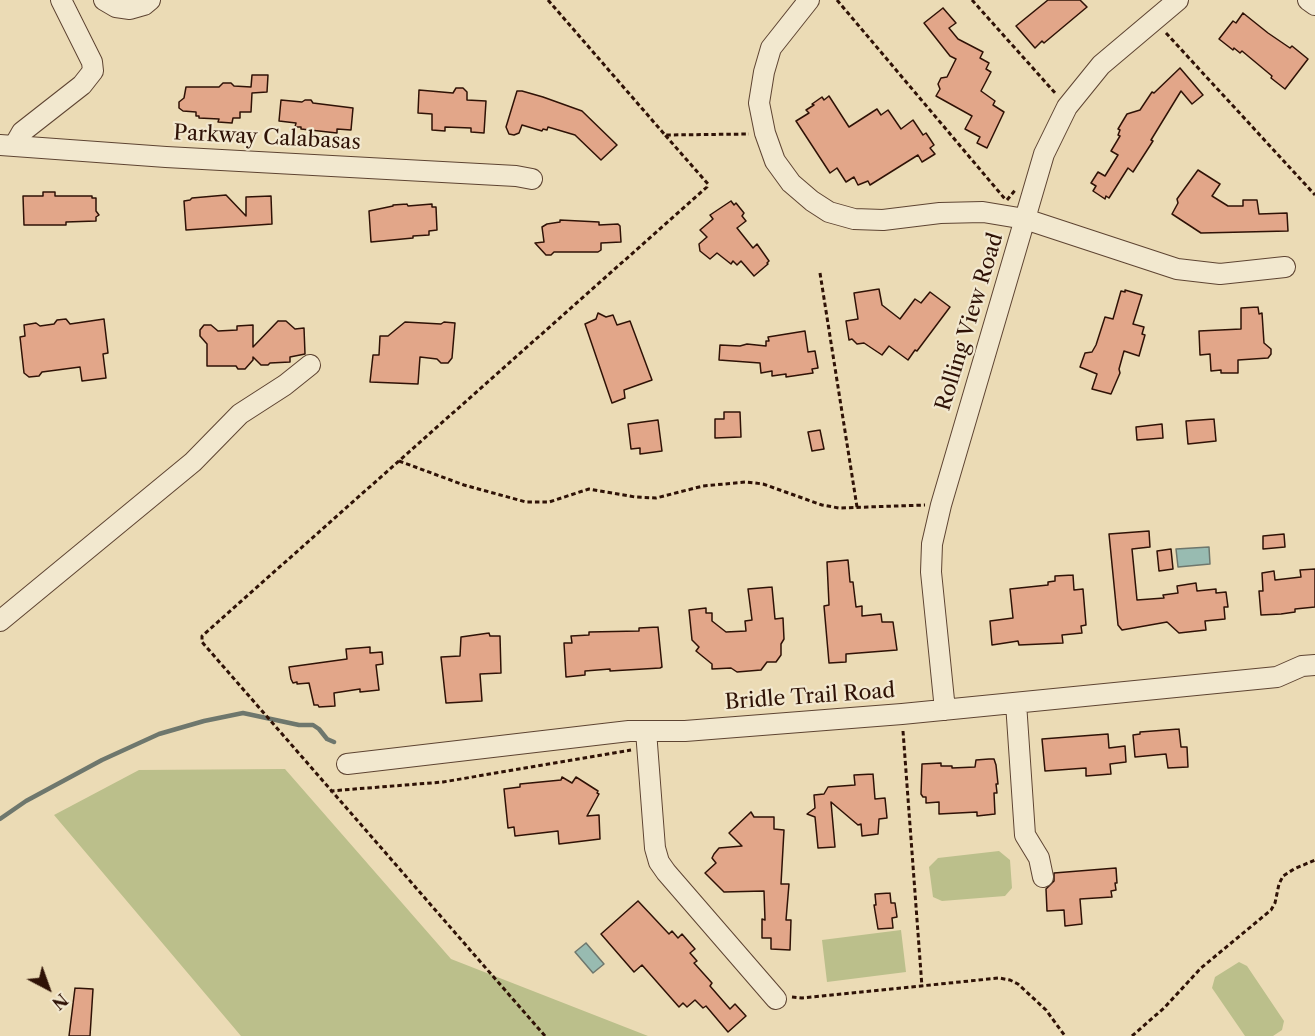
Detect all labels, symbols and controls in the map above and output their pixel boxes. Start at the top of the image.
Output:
street label: Parkway Calabasas [173,121,361,155]
street label: Rolling View Road [931,230,1009,414]
street label: Bridle Trail Road [724,678,896,716]
north arrow [18,958,78,1018]
text: N [48,989,72,1014]

